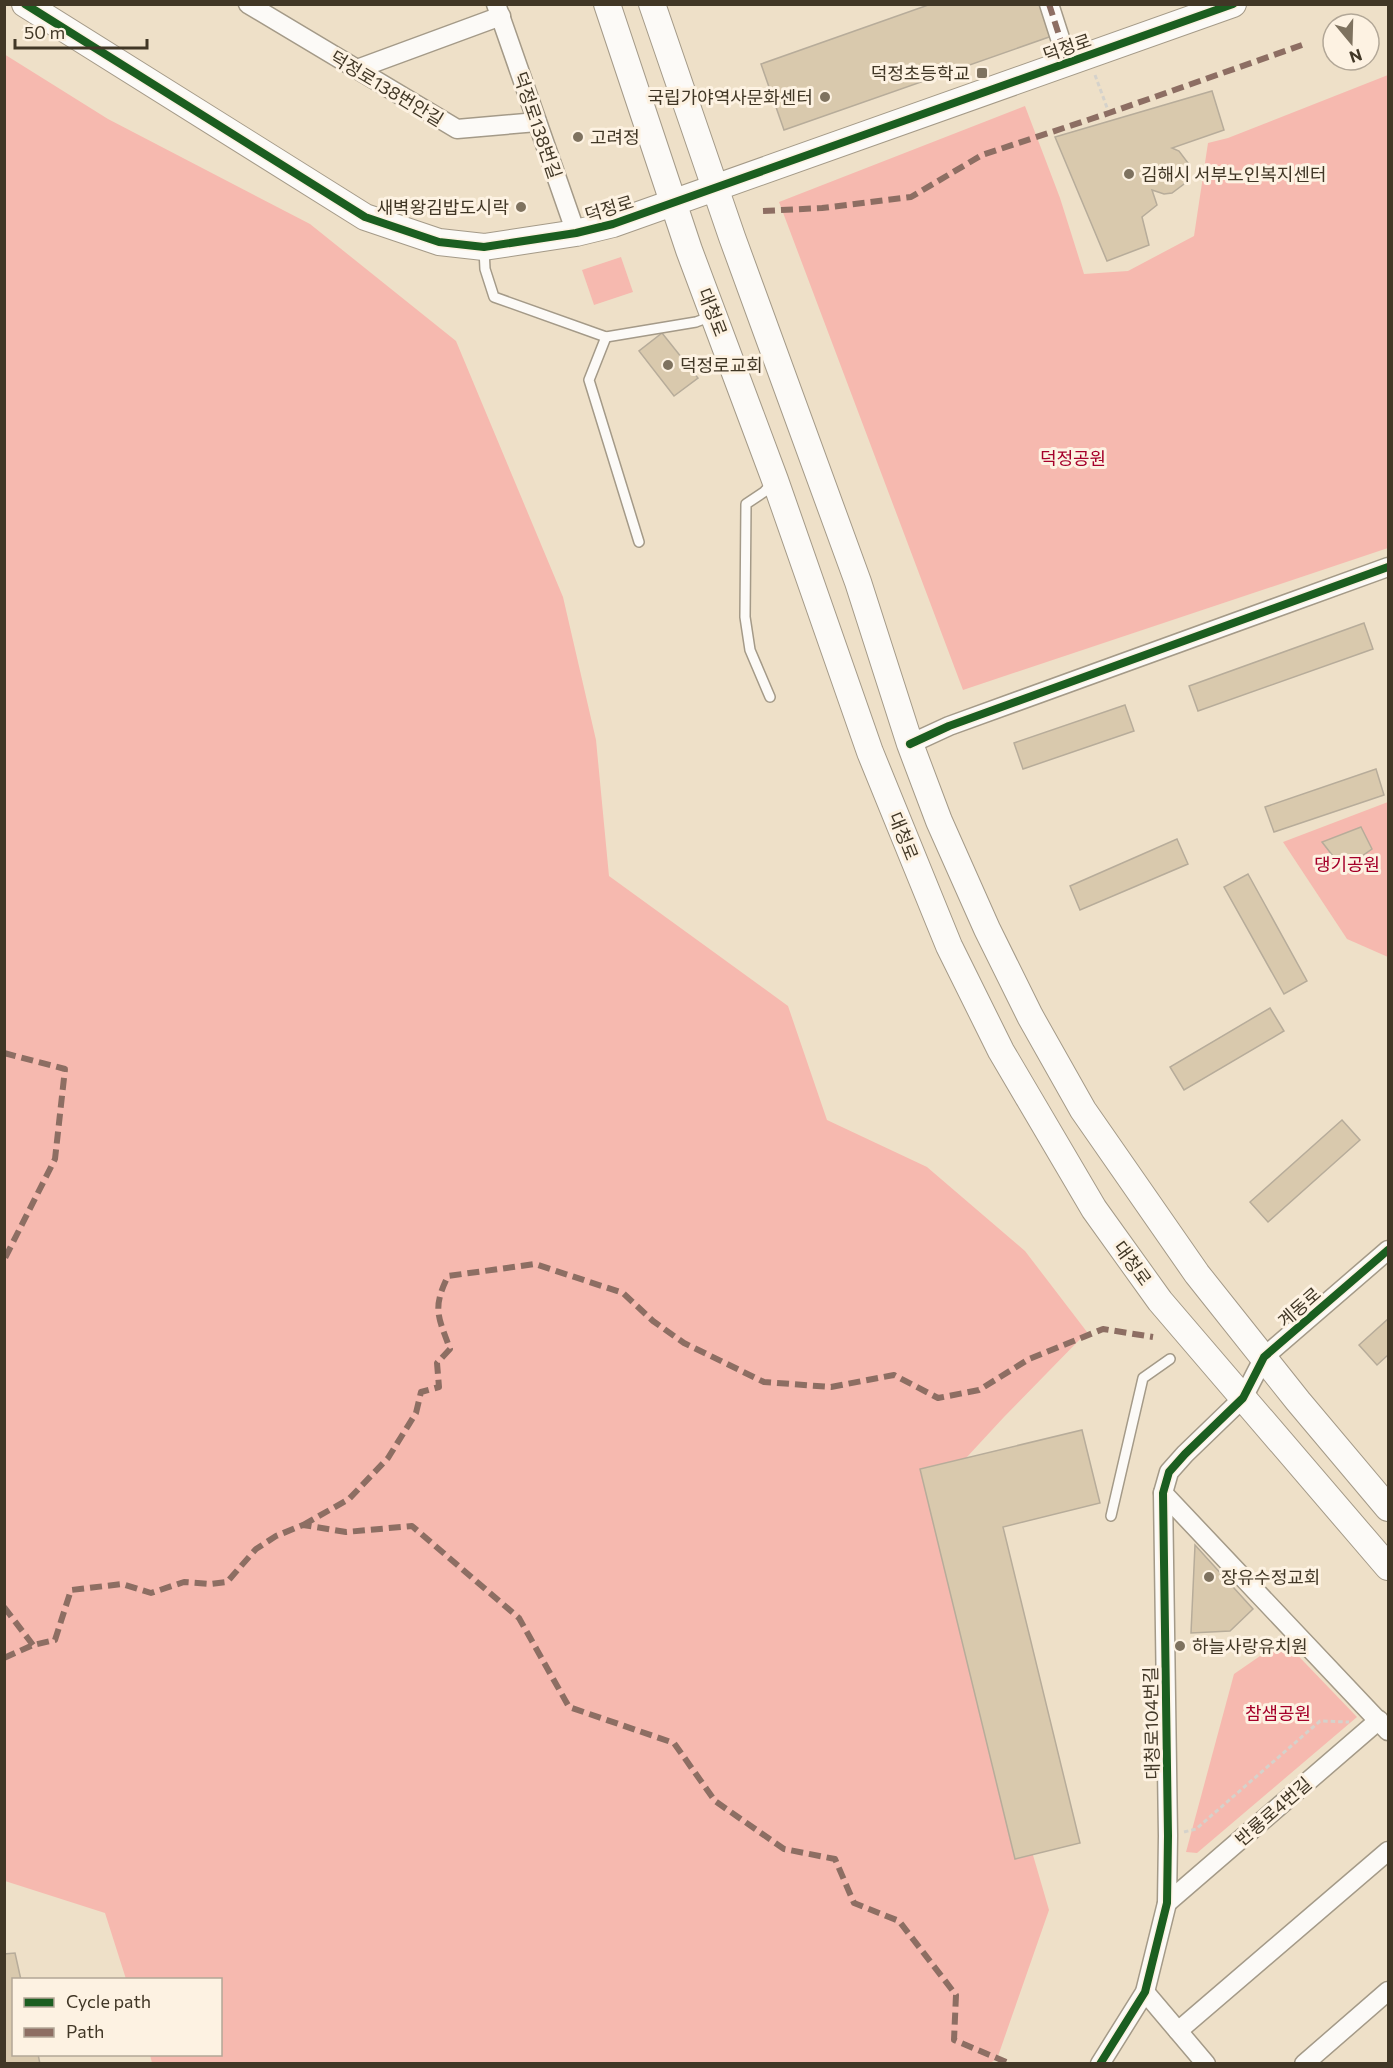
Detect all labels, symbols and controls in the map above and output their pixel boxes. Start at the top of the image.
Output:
scale bar [15,12,147,50]
north arrow [1321,12,1381,72]
text: 50 m [24,21,65,43]
street label: 덕정로 [1040,29,1094,65]
street label: 덕정로138번안길 [326,46,448,130]
text: N [1347,46,1365,68]
place label: 덕정초등학교 [871,62,970,84]
marker: 덕정초등학교 [975,66,989,80]
street label: 덕정로138번길 [509,69,567,181]
place label: 국립가야역사문화센터 [647,86,813,108]
marker: 국립가야역사문화센터 [818,90,832,104]
place label: 고려정 [590,126,640,148]
marker: 고려정 [571,130,585,144]
place label: 김해시 서부노인복지센터 [1141,163,1327,185]
marker: 김해시 서부노인복지센터 [1122,167,1136,181]
street label: 덕정로 [582,190,636,226]
place label: 새벽왕김밥도시락 [377,196,509,218]
marker: 새벽왕김밥도시락 [514,200,528,214]
street label: 대청로 [694,285,732,339]
place label: 덕정로교회 [680,354,763,376]
marker: 덕정로교회 [661,358,675,372]
park label: 덕정공원 [1040,447,1106,469]
street label: 대청로 [884,809,924,863]
park label: 댕기공원 [1314,853,1380,875]
street label: 대청로 [1109,1236,1157,1290]
street label: 계동로 [1273,1282,1325,1332]
place label: 장유수정교회 [1221,1566,1320,1588]
marker: 장유수정교회 [1202,1570,1216,1584]
place label: 하늘사랑유치원 [1192,1635,1308,1657]
marker: 하늘사랑유치원 [1173,1639,1187,1653]
street label: 대청로104번길 [1139,1666,1163,1780]
park label: 참샘공원 [1245,1702,1311,1724]
street label: 반룡로4번길 [1230,1772,1316,1850]
legend [12,1978,222,2056]
text: Cycle path [66,1990,151,2012]
text: Path [66,2020,104,2042]

